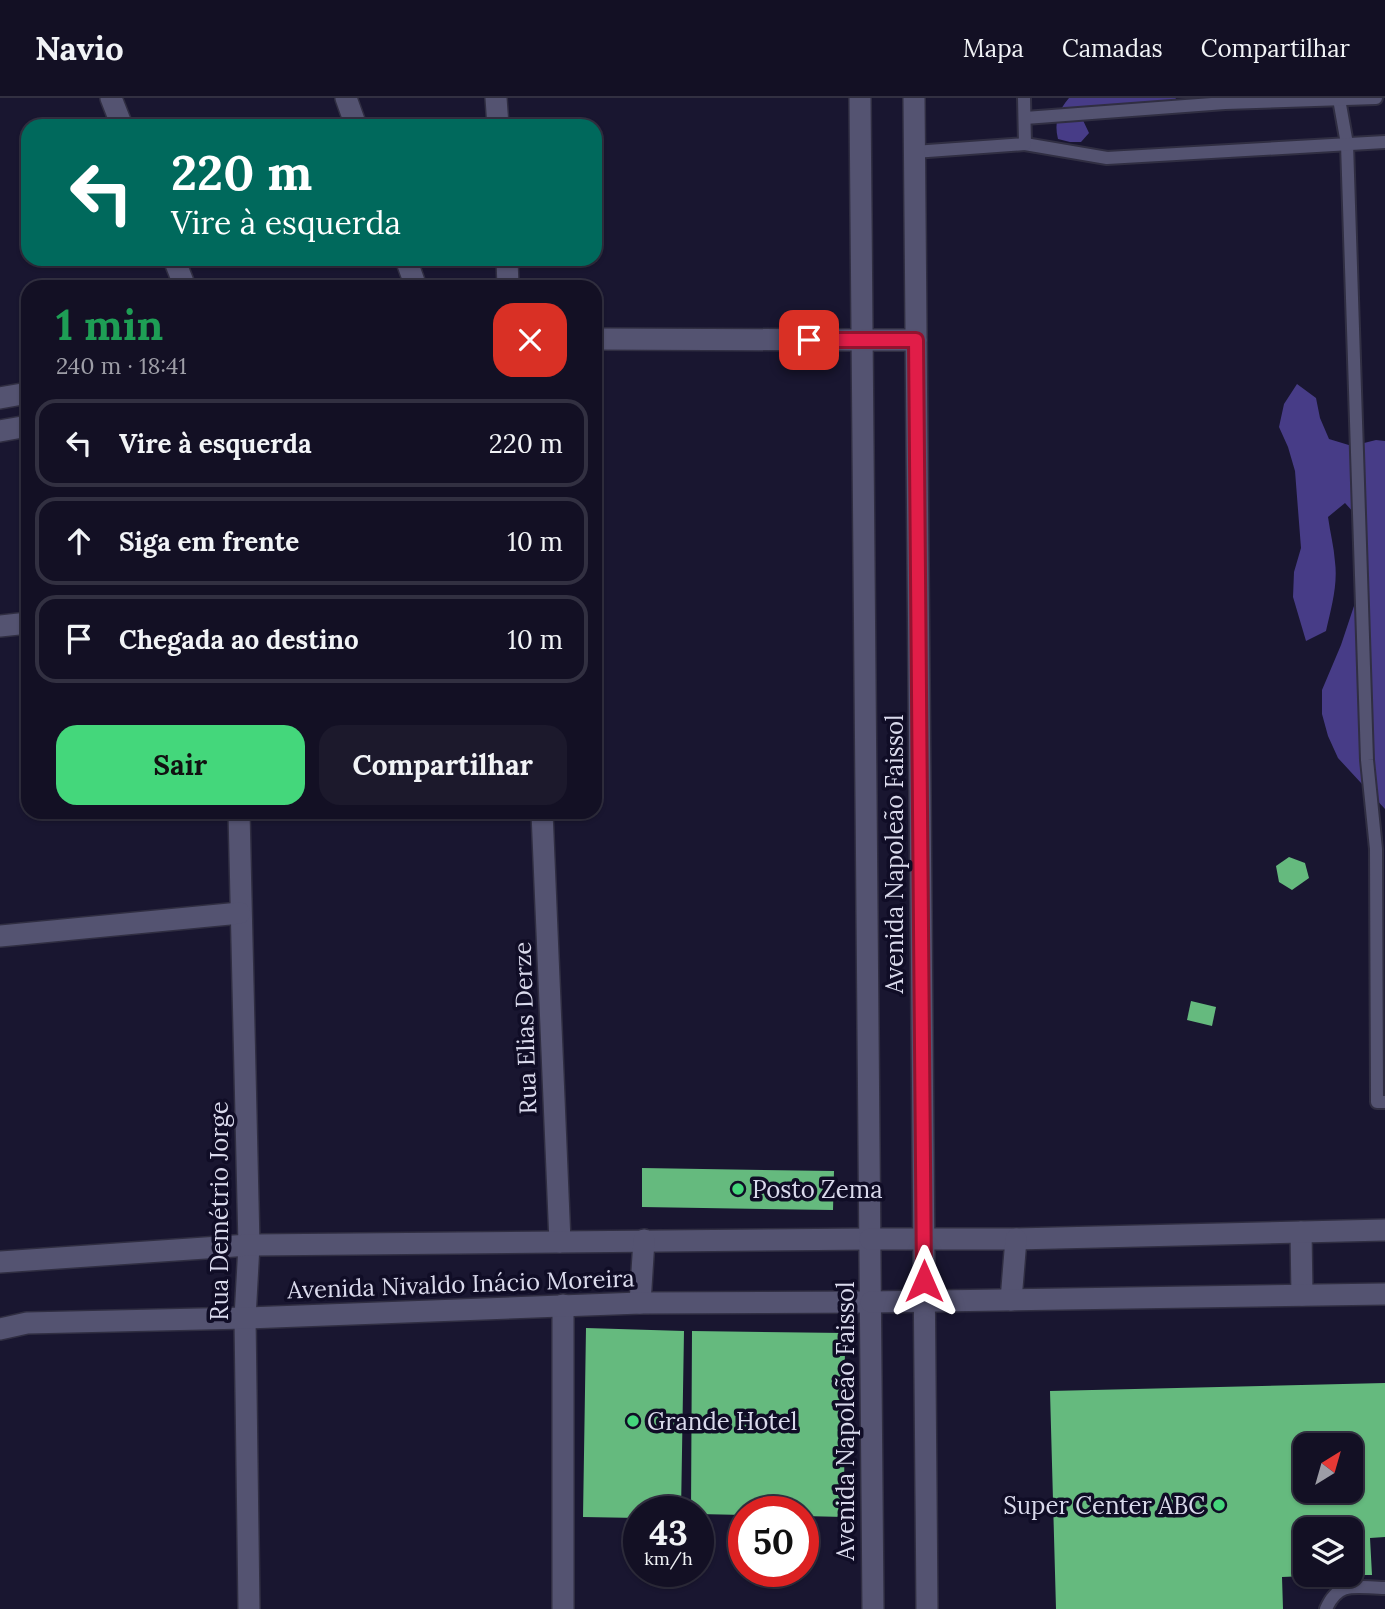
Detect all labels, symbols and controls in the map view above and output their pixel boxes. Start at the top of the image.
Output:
text: Navio [35,27,124,69]
text: Mapa [963,33,1024,64]
text: Camadas [1062,33,1163,64]
text: Compartilhar [1201,33,1350,64]
text: 220 m [171,141,312,203]
icon: left [56,147,147,238]
text: Vire à esquerda [171,202,401,243]
text: 1 min [56,298,163,352]
button: close [493,303,567,377]
pin [779,310,839,370]
icon: arrive [790,321,828,359]
text: 240 m · 18:41 [56,351,187,380]
icon: left [60,424,98,462]
text: Vire à esquerda [119,427,312,460]
text: 220 m [489,427,563,460]
icon: ahead [60,522,98,560]
text: Siga em frente [119,525,299,558]
text: 10 m [507,525,563,558]
icon: arrive [60,620,98,658]
text: Chegada ao destino [119,623,359,656]
text: 10 m [507,623,563,656]
street label: Avenida Napoleão Faissol [879,714,910,995]
button: Sair [56,725,305,805]
button: Compartilhar [319,725,567,805]
street label: Rua Elias Derze [506,941,544,1115]
street label: Rua Demétrio Jorge [204,1101,235,1321]
place label: Posto Zema [752,1174,883,1205]
marker: Posto Zema [730,1181,746,1197]
position arrow [887,1244,961,1318]
street label: Avenida Nivaldo Inácio Moreira [286,1262,635,1306]
street label: Avenida Napoleão Faissol [830,1281,861,1562]
place label: Grande Hotel [647,1406,797,1437]
marker: Grande Hotel [625,1413,641,1429]
north arrow [1293,1433,1363,1503]
map controls [1293,1433,1363,1587]
place label: Super Center ABC [1003,1490,1205,1521]
speed limit sign: 50 [728,1496,819,1587]
marker: Super Center ABC [1211,1497,1227,1513]
text: 43 [649,1510,688,1555]
button: layers [1293,1517,1363,1587]
text: km/h [644,1547,693,1570]

